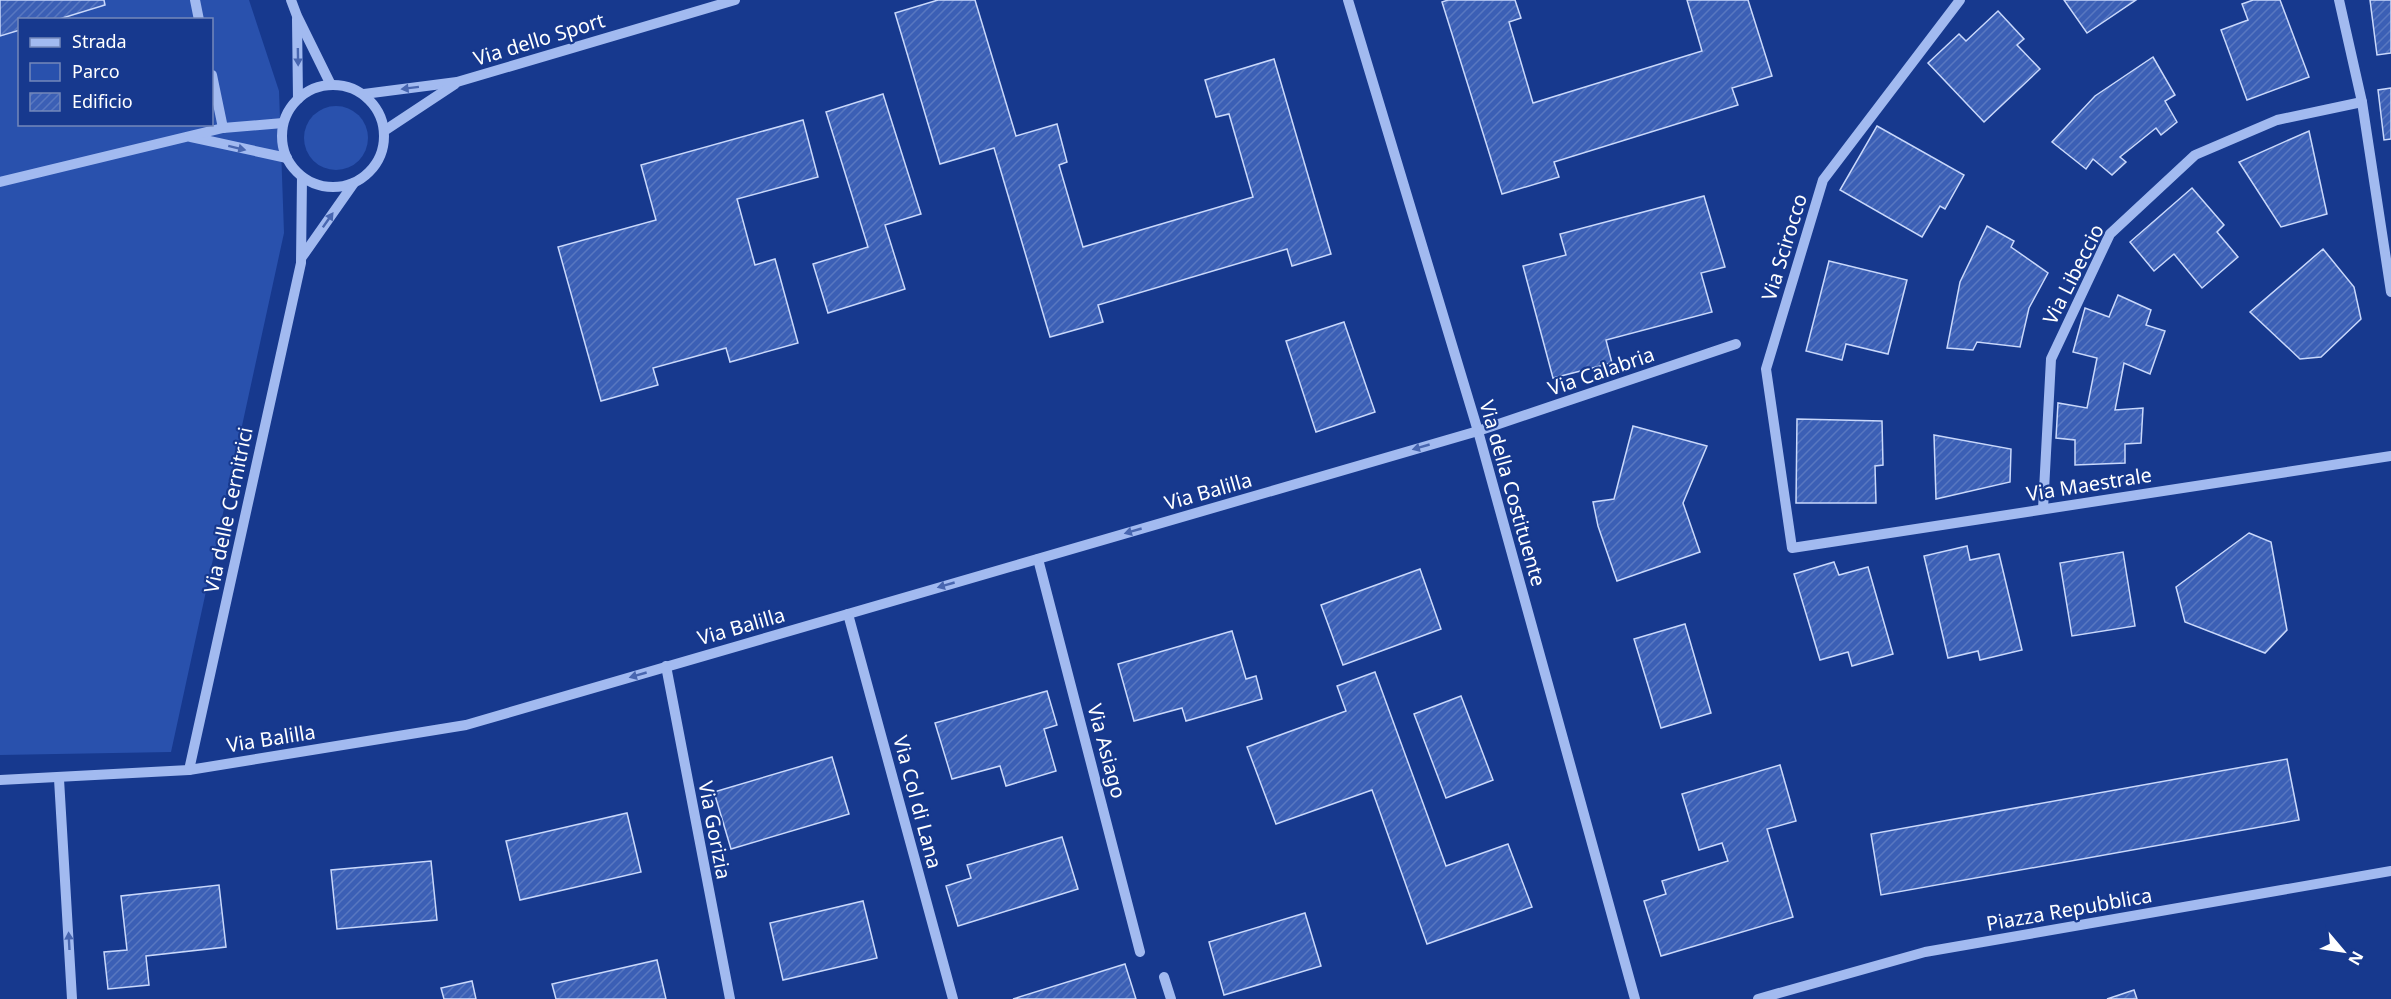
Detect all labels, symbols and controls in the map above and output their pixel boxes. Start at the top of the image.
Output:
street label: Via dello Sport [470,6,608,72]
legend [18,18,213,126]
text: Strada [72,29,127,53]
one-way arrow [293,48,302,67]
text: Parco [72,59,120,83]
one-way arrow [401,83,420,92]
text: Edificio [72,89,133,113]
one-way arrow [228,144,247,154]
street label: Via Scirocco [1755,190,1813,304]
one-way arrow [322,213,334,229]
street label: Via Libeccio [2036,219,2110,329]
street label: Via Calabria [1544,340,1658,402]
street label: Via della Costituente [1474,397,1552,589]
street label: Via delle Cernitrici [197,425,259,595]
one-way arrow [1412,443,1430,452]
street label: Via Maestrale [2024,461,2154,507]
street label: Via Balilla [1161,466,1255,516]
one-way arrow [1124,527,1142,536]
one-way arrow [937,581,955,591]
street label: Via Balilla [694,601,788,651]
one-way arrow [629,671,647,680]
street label: Via Asiago [1081,701,1133,801]
street label: Via Balilla [225,718,317,758]
street label: Via Col di Lana [887,733,949,871]
street label: Via Gorizia [692,779,738,881]
street label: Piazza Repubblica [1984,881,2154,937]
north arrow [2313,921,2373,981]
one-way arrow [64,931,73,950]
text: N [2343,947,2369,969]

